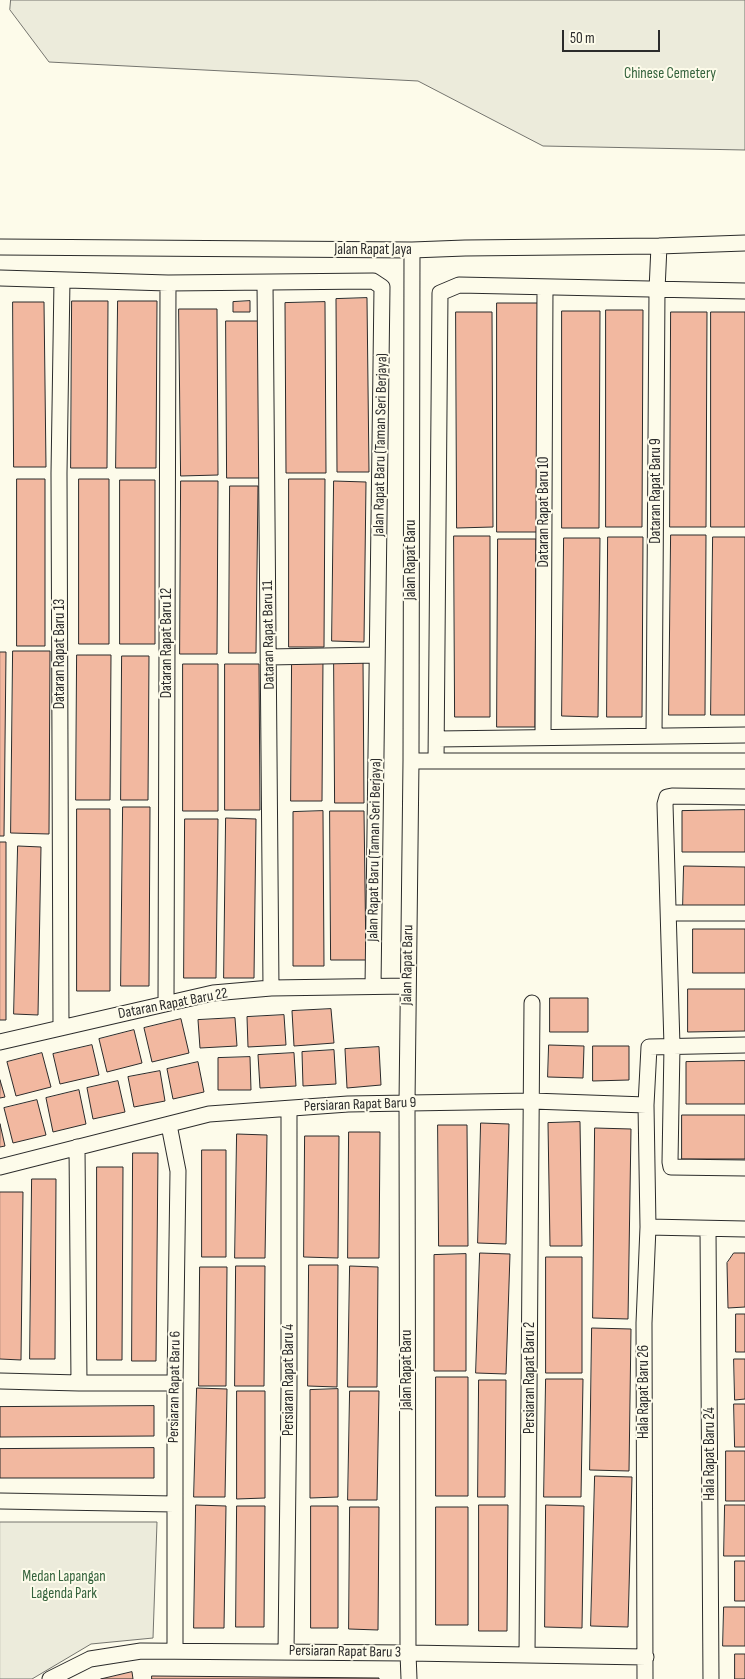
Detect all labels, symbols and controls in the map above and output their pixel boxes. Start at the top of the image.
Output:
scale bar [565,20,662,52]
text: 50 m [570,29,595,48]
park label: Chinese Cemetery [624,65,716,83]
street label: Jalan Rapat Jaya [334,241,412,259]
street label: Jalan Rapat Baru (Taman Seri Berjaya) [370,353,392,537]
street label: Dataran Rapat Baru 9 [647,438,665,544]
street label: Dataran Rapat Baru 10 [535,457,553,567]
street label: Jalan Rapat Baru [402,520,420,600]
street label: Dataran Rapat Baru 11 [259,580,279,690]
street label: Dataran Rapat Baru 12 [158,588,176,698]
street label: Dataran Rapat Baru 13 [51,599,69,709]
street label: Jalan Rapat Baru (Taman Seri Berjaya) [364,758,386,942]
street label: Jalan Rapat Baru [398,924,418,1006]
street label: Dataran Rapat Baru 22 [117,985,229,1023]
street label: Persiaran Rapat Baru 9 [303,1094,417,1116]
street label: Persiaran Rapat Baru 2 [521,1322,539,1434]
street label: Persiaran Rapat Baru 4 [280,1324,298,1436]
street label: Jalan Rapat Baru [398,1330,416,1410]
street label: Persiaran Rapat Baru 6 [165,1331,185,1443]
street label: Hala Rapat Baru 26 [635,1345,653,1439]
street label: Hala Rapat Baru 24 [701,1407,719,1501]
park label: Medan Lapangan Lagenda Park [22,1568,106,1603]
street label: Persiaran Rapat Baru 3 [289,1642,401,1662]

